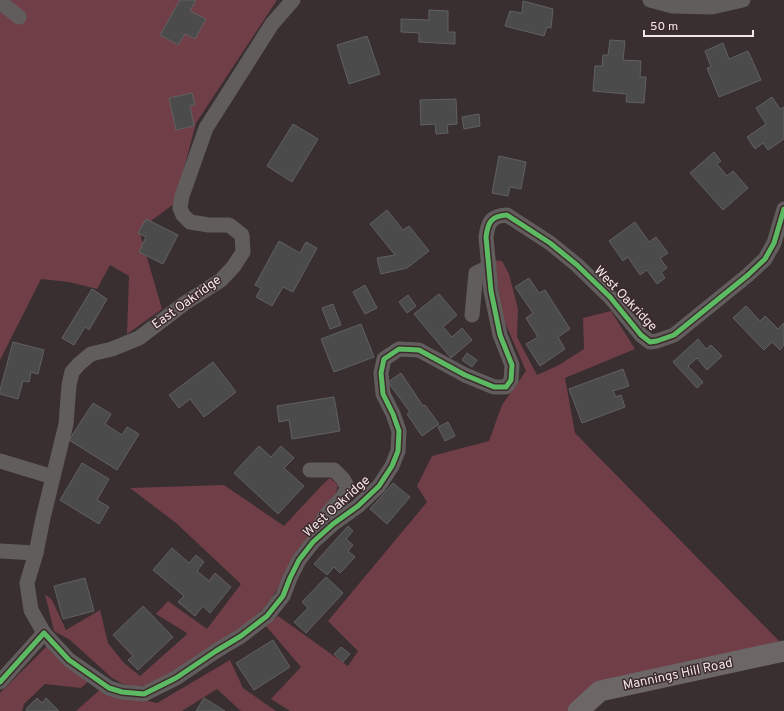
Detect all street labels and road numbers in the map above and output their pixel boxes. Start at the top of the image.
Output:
street label: West Oakridge [590,263,660,335]
street label: East Oakridge [149,273,225,333]
street label: West Oakridge [300,473,374,541]
street label: Mannings Hill Road [622,656,734,694]

